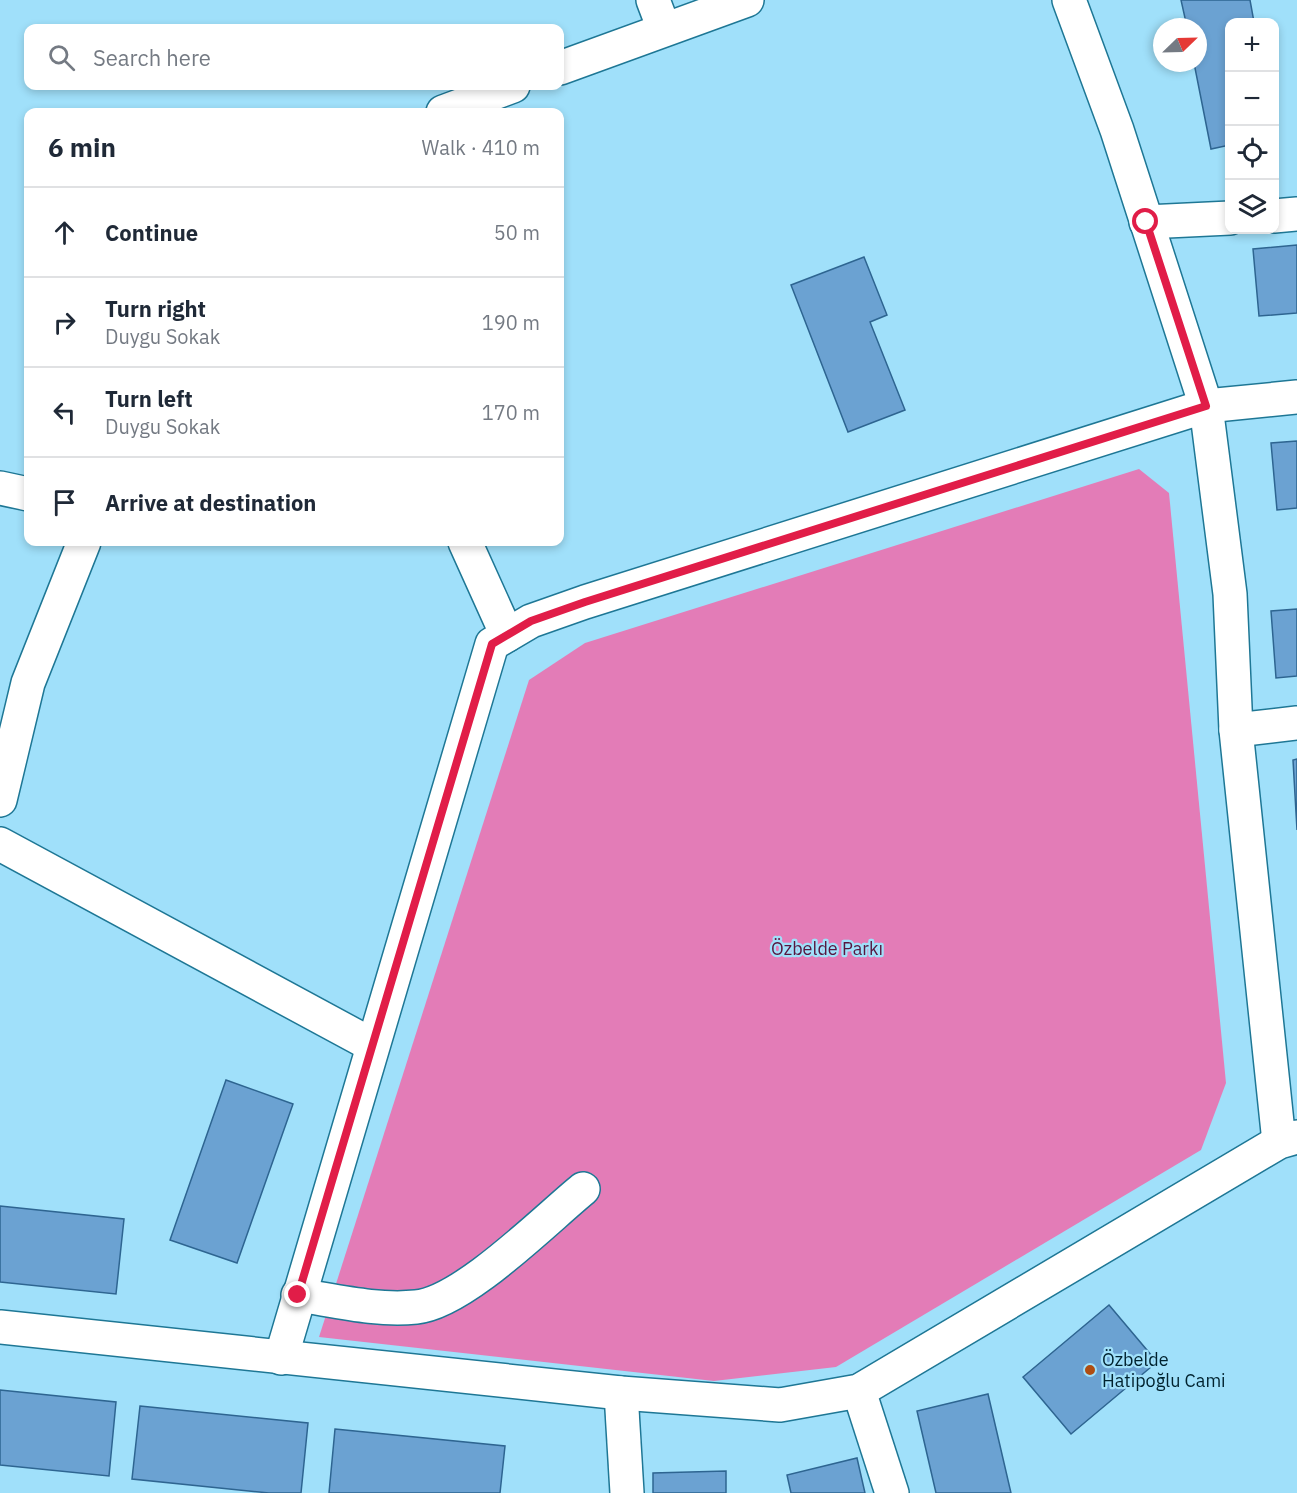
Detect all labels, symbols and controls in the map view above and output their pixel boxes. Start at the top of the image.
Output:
north arrow [1153,18,1207,72]
map controls [1225,18,1279,234]
button: + [1225,18,1279,72]
search box [24,24,564,90]
icon: search [45,41,78,74]
text: Search here [93,43,211,72]
button: − [1225,72,1279,126]
button: locate [1225,126,1279,180]
text: 6 min [48,130,116,164]
text: Walk · 410 m [422,134,540,161]
button: layers [1225,180,1279,234]
route start [1132,208,1158,234]
icon: ahead [48,216,81,249]
text: Continue [105,218,198,247]
text: 50 m [494,219,540,246]
text: Turn right [105,294,206,323]
icon: right [48,306,81,339]
text: 190 m [482,309,540,336]
text: Duygu Sokak [105,323,220,350]
text: Turn left [105,384,193,413]
icon: left [48,396,81,429]
text: 170 m [482,399,540,426]
text: Duygu Sokak [105,413,220,440]
icon: arrive [48,486,81,519]
text: Arrive at destination [105,488,316,517]
park label: Özbelde Parkı [771,937,883,960]
route end [284,1281,310,1307]
place label: Özbelde Hatipoğlu Cami [1102,1348,1226,1392]
marker: Özbelde Hatipoğlu Cami [1083,1363,1097,1377]

